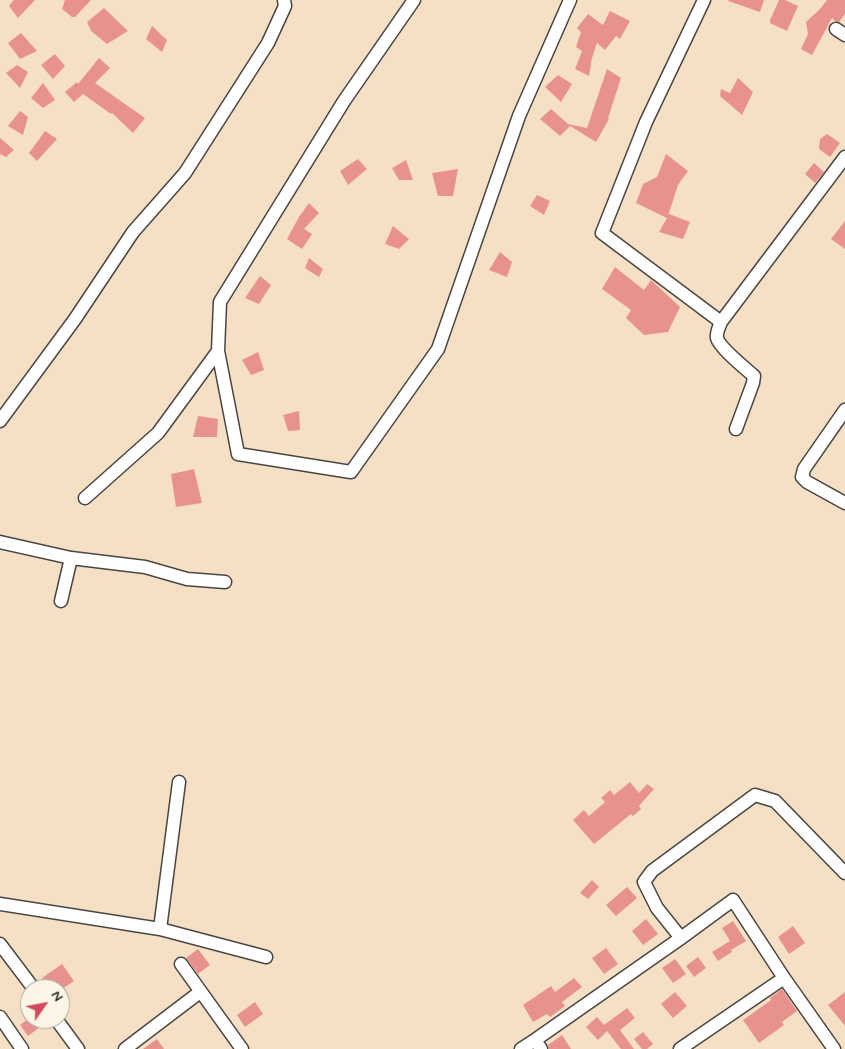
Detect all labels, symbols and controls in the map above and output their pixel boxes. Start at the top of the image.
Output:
north arrow [20,979,70,1029]
text: N [47,988,67,1005]

